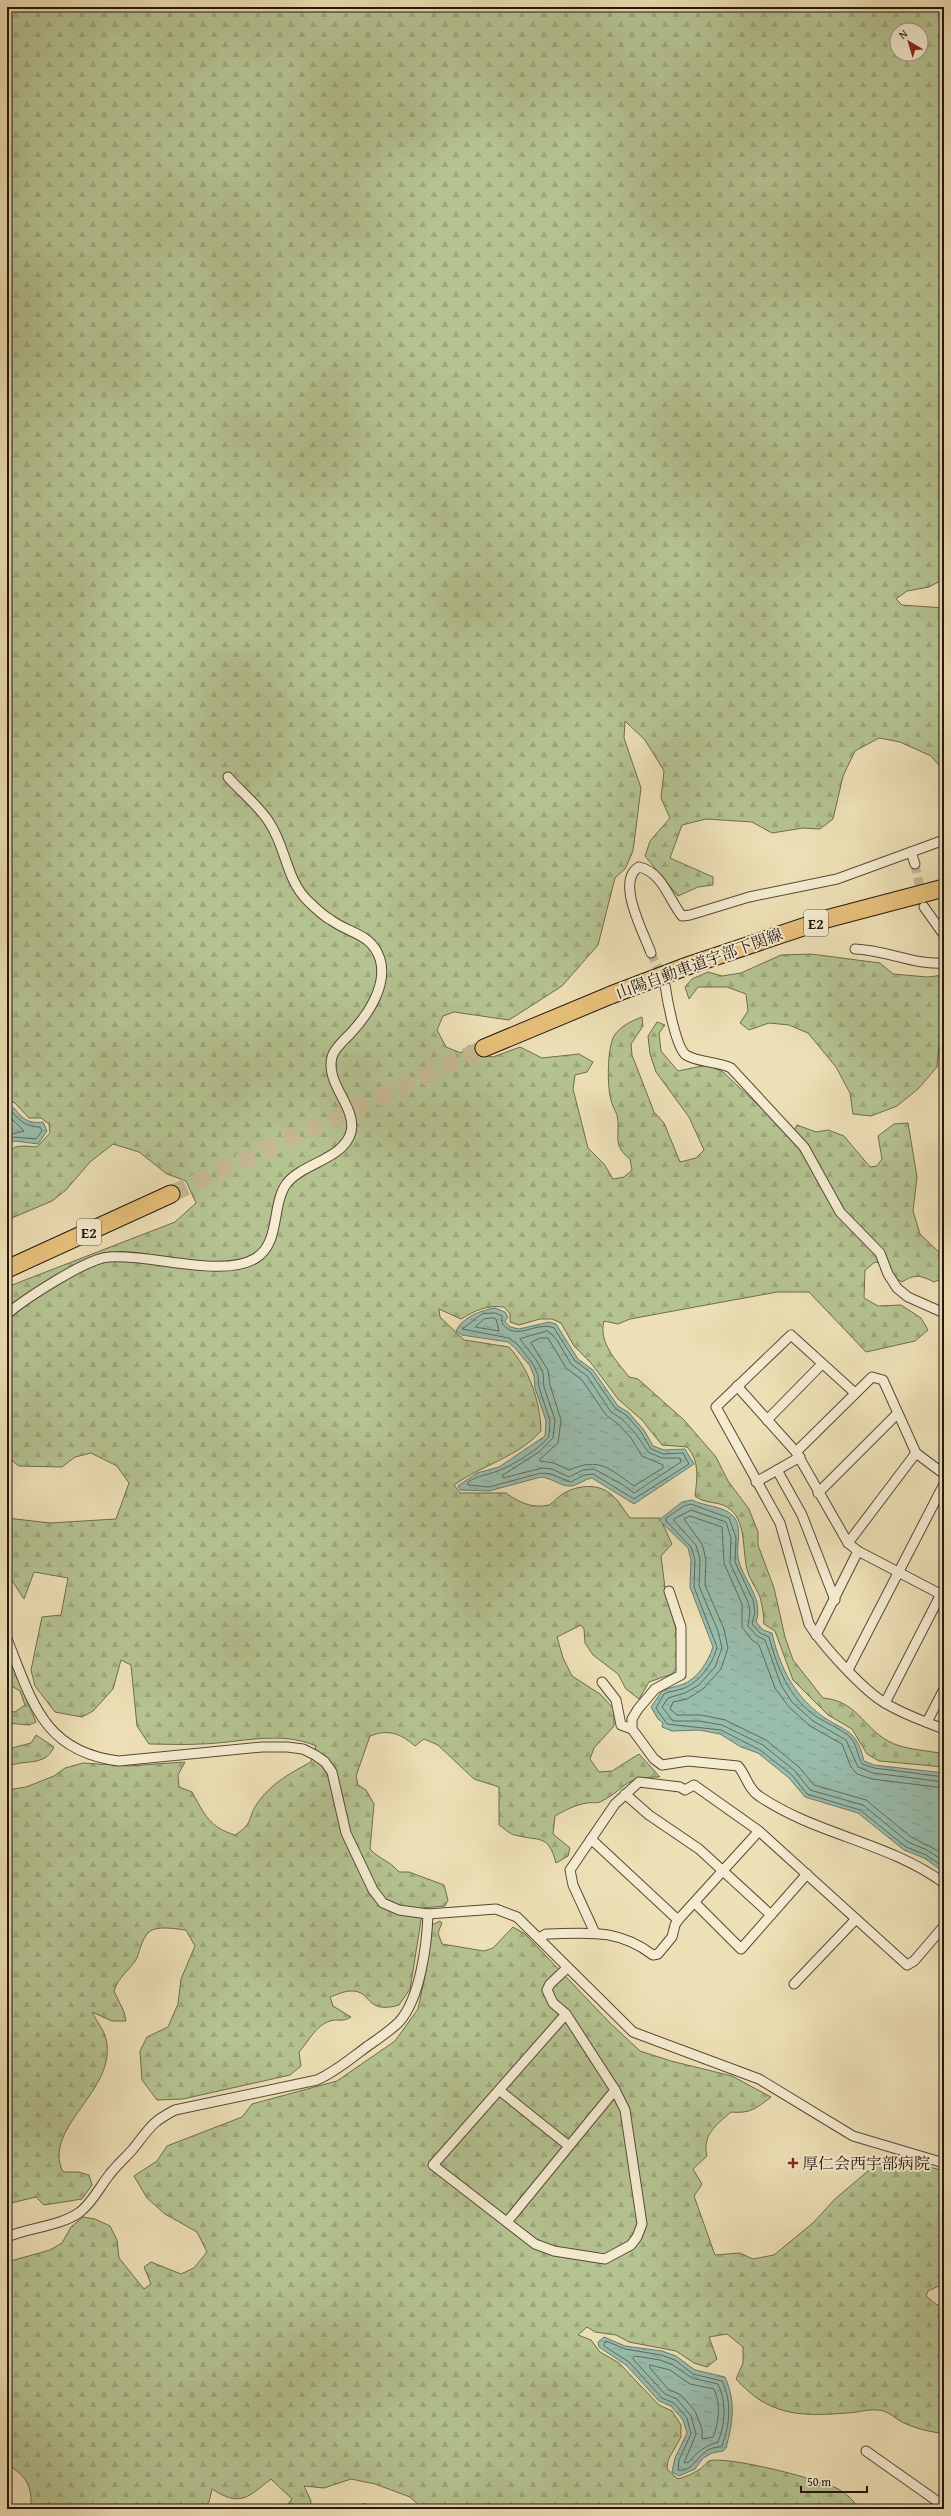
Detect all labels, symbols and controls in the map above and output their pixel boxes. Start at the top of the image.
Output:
north arrow [889,22,929,62]
text: N [895,25,911,43]
road number: E2 [804,910,828,936]
street label: 山陽自動車道宇部下関線 [612,922,786,1004]
road number: E2 [77,1219,101,1245]
place label: 厚仁会西宇部病院 [802,2151,930,2175]
marker: 厚仁会西宇部病院 [787,2157,799,2169]
scale bar [801,2468,867,2494]
text: 50 m [807,2473,831,2490]

